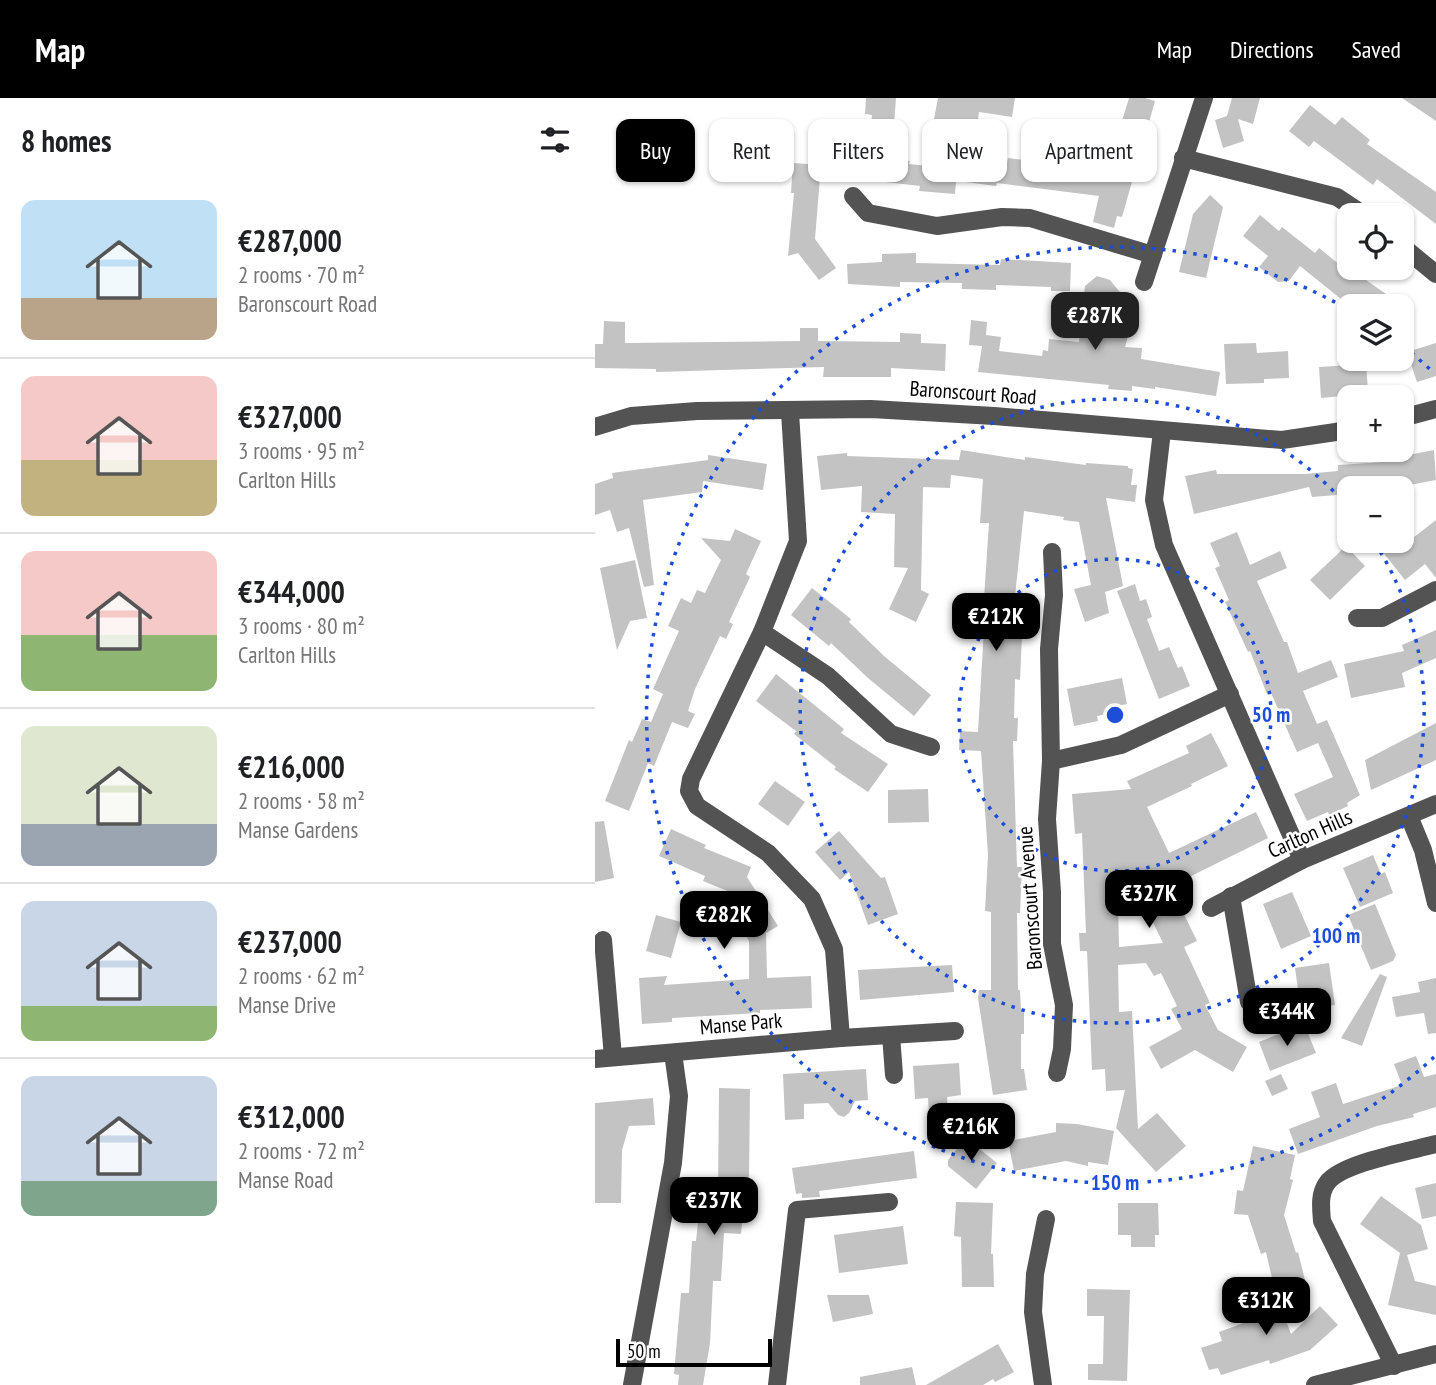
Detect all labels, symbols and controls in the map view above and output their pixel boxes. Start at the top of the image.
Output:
text: Map [35,28,85,71]
text: Map [1157,34,1192,65]
text: Directions [1230,34,1314,65]
text: Saved [1352,34,1401,65]
chip: Buy [616,119,695,182]
chip: Rent [709,119,794,182]
chip: Filters [808,119,908,182]
chip: New [922,119,1007,182]
chip: Apartment [1021,119,1157,182]
text: 8 homes [21,121,112,160]
icon: filters [536,121,574,159]
map controls [1337,203,1414,553]
button: locate [1337,203,1414,280]
text: €287,000 [238,221,342,260]
icon: home [77,228,161,312]
text: 2 rooms · 70 m² [238,260,365,289]
text: Baronscourt Road [238,289,377,318]
pin: €287K [1046,292,1144,352]
button: layers [1337,294,1414,371]
text: €287K [1067,300,1123,329]
street label: Baronscourt Road [909,375,1037,410]
button: + [1337,385,1414,462]
text: €327,000 [238,397,342,436]
icon: home [77,404,161,488]
text: 3 rooms · 95 m² [238,436,365,465]
text: Carlton Hills [238,465,336,494]
button: − [1337,476,1414,553]
text: €344,000 [238,572,345,611]
icon: home [77,579,161,663]
pin: €212K [947,594,1045,653]
text: €212K [968,601,1024,630]
text: 3 rooms · 80 m² [238,611,365,640]
text: Carlton Hills [238,640,336,669]
text: 50 m [1252,701,1290,728]
centre of rings [1103,703,1127,727]
text: €216,000 [238,747,345,786]
icon: home [77,754,161,838]
text: 2 rooms · 58 m² [238,786,365,815]
street label: Carlton Hills [1263,803,1356,864]
text: Manse Gardens [238,815,358,844]
street label: Baronscourt Avenue [1011,825,1048,971]
pin: €327K [1100,870,1198,930]
text: €327K [1121,878,1177,907]
pin: €282K [675,892,773,951]
text: €282K [696,899,752,928]
text: €237,000 [238,922,342,961]
text: 100 m [1312,922,1360,949]
icon: home [77,929,161,1013]
text: 2 rooms · 62 m² [238,961,365,990]
pin: €344K [1238,988,1336,1048]
text: Manse Drive [238,990,336,1019]
text: €344K [1259,996,1315,1025]
street label: Manse Park [699,1006,783,1041]
text: €312,000 [238,1097,345,1136]
icon: home [77,1104,161,1188]
pin: €216K [922,1104,1020,1163]
text: €216K [943,1111,999,1140]
text: 2 rooms · 72 m² [238,1136,365,1165]
text: Manse Road [238,1165,333,1194]
text: 150 m [1091,1169,1139,1196]
pin: €237K [665,1178,763,1237]
text: €237K [686,1185,742,1214]
pin: €312K [1217,1278,1315,1337]
text: €312K [1238,1285,1294,1314]
scale bar [616,1336,772,1368]
text: 50 m [627,1339,661,1363]

